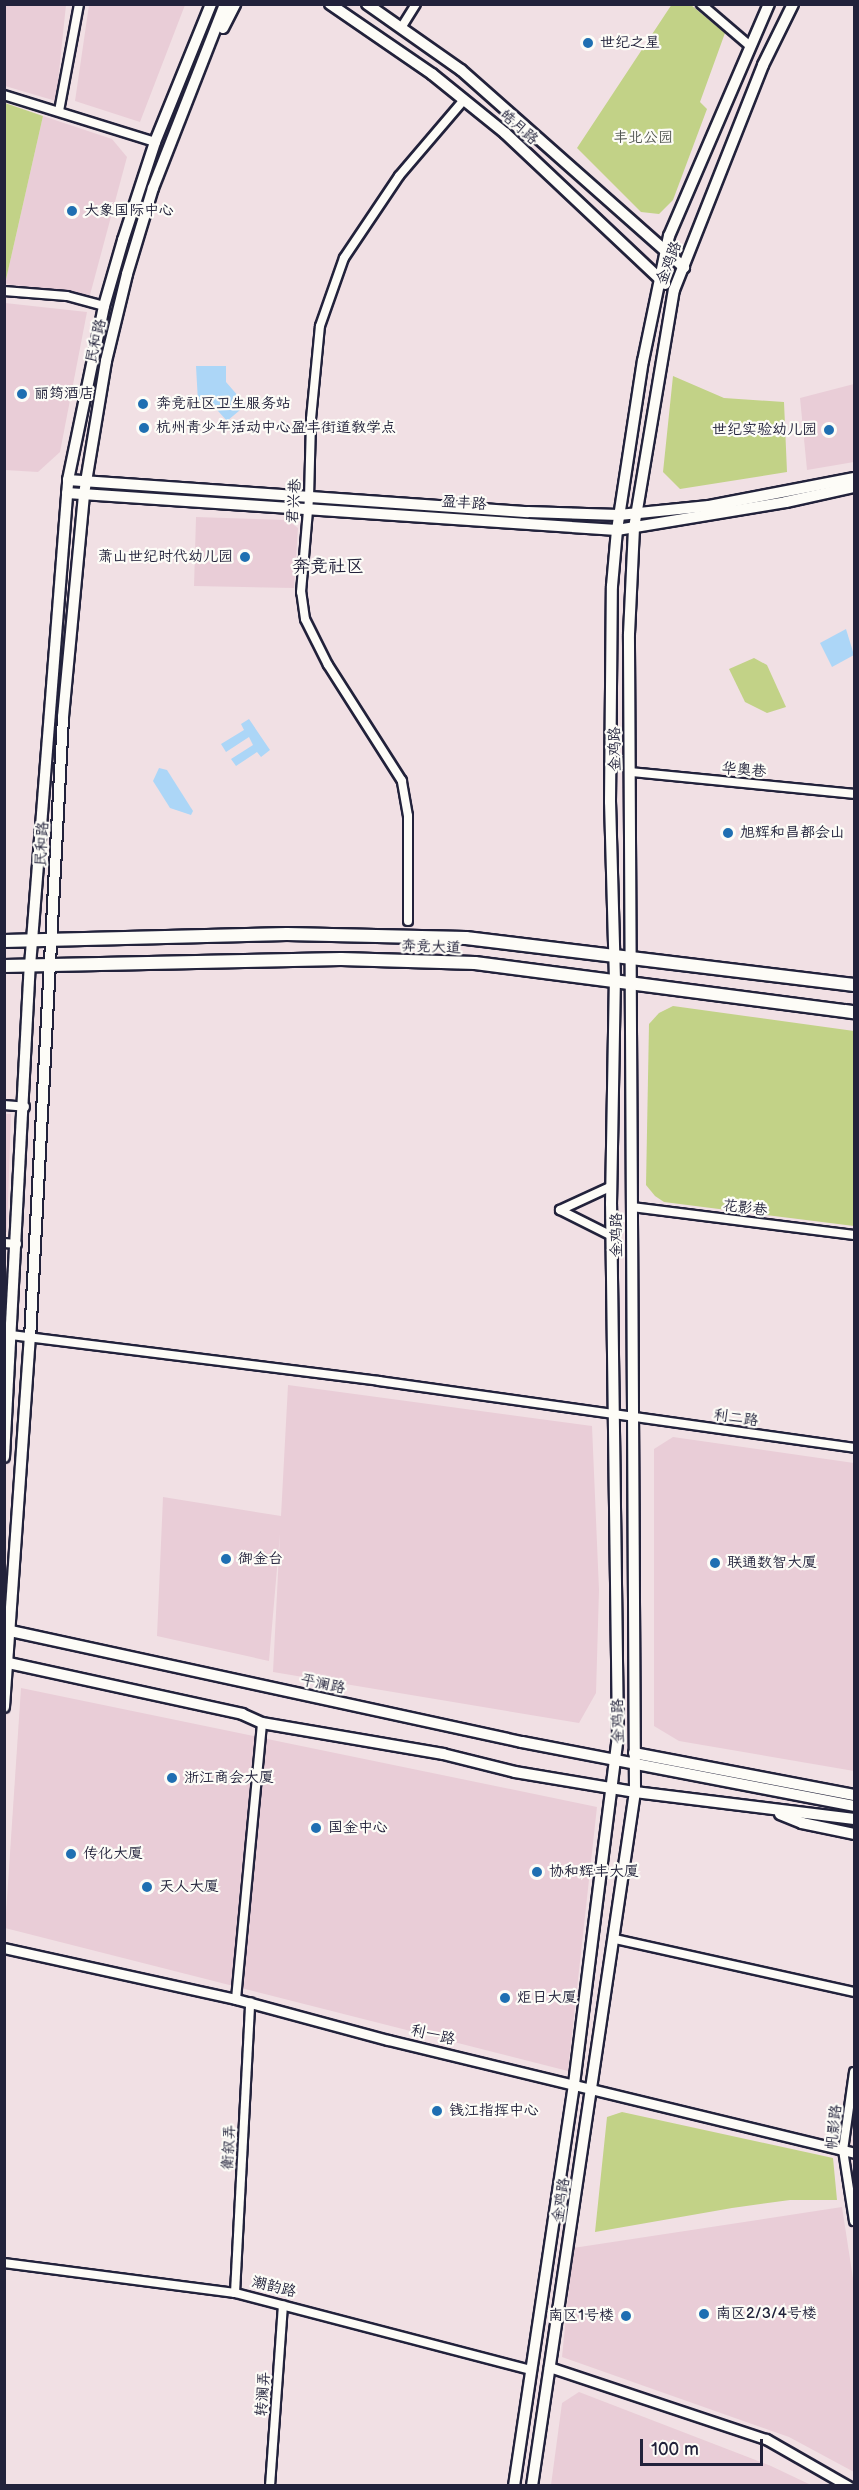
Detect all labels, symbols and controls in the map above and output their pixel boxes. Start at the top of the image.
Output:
place label: 世纪之星 [600,34,660,52]
marker: 世纪之星 [581,36,595,50]
street label: 皓月路 [496,105,542,149]
park label: 丰北公园 [613,129,673,147]
place label: 大象国际中心 [84,202,174,220]
marker: 大象国际中心 [65,204,79,218]
street label: 金鸡路 [653,239,685,287]
street label: 民和路 [82,317,110,365]
place label: 丽筠酒店 [34,385,94,403]
marker: 丽筠酒店 [15,387,29,401]
marker: 奔竞社区卫生服务站 [134,395,152,413]
place label: 奔竞社区卫生服务站 [156,395,291,413]
place label: 杭州青少年活动中心盈丰街道教学点 [156,419,396,437]
marker: 杭州青少年活动中心盈丰街道教学点 [137,421,151,435]
place label: 世纪实验幼儿园 [712,421,817,439]
marker: 世纪实验幼儿园 [822,423,836,437]
street label: 君兴巷 [283,478,305,524]
street label: 盈丰路 [441,492,487,514]
place label: 萧山世纪时代幼儿园 [98,548,233,566]
marker: 萧山世纪时代幼儿园 [238,550,252,564]
district label: 奔竞社区 [292,556,364,578]
street label: 金鸡路 [606,726,624,772]
street label: 华奥巷 [721,759,767,781]
street label: 民和路 [32,821,52,867]
place label: 旭辉和昌都会山 [740,824,845,842]
marker: 旭辉和昌都会山 [721,826,735,840]
street label: 奔竞大道 [401,937,461,957]
street label: 花影巷 [722,1196,768,1220]
street label: 金鸡路 [608,1213,626,1257]
street label: 利二路 [712,1406,760,1430]
place label: 御金台 [238,1550,283,1568]
marker: 御金台 [219,1552,233,1566]
place label: 联通数智大厦 [727,1554,817,1572]
marker: 联通数智大厦 [708,1556,722,1570]
street label: 平澜路 [299,1671,347,1697]
street label: 金鸡路 [609,1698,627,1744]
place label: 浙江商会大厦 [184,1769,274,1787]
marker: 浙江商会大厦 [165,1771,179,1785]
place label: 国金中心 [328,1819,388,1837]
marker: 国金中心 [309,1821,323,1835]
place label: 传化大厦 [83,1845,143,1863]
marker: 传化大厦 [64,1847,78,1861]
place label: 协和辉丰大厦 [549,1863,639,1881]
marker: 协和辉丰大厦 [530,1865,544,1879]
place label: 天人大厦 [159,1878,219,1896]
marker: 天人大厦 [140,1880,154,1894]
place label: 炬日大厦 [517,1989,577,2007]
marker: 炬日大厦 [498,1991,512,2005]
street label: 利一路 [409,2021,457,2049]
place label: 钱江指挥中心 [449,2102,539,2120]
marker: 钱江指挥中心 [430,2104,444,2118]
street label: 帆影路 [823,2104,845,2150]
street label: 衡叙弄 [219,2124,239,2170]
street label: 金鸡路 [549,2176,573,2224]
street label: 潮韵路 [250,2273,298,2301]
place label: 南区2/3/4号楼 [716,2305,817,2323]
place label: 南区1号楼 [548,2307,614,2325]
marker: 南区2/3/4号楼 [697,2307,711,2321]
marker: 南区1号楼 [619,2309,633,2323]
street label: 转澜弄 [252,2371,274,2417]
scale bar [643,2427,766,2465]
text: 100 m [651,2439,699,2460]

